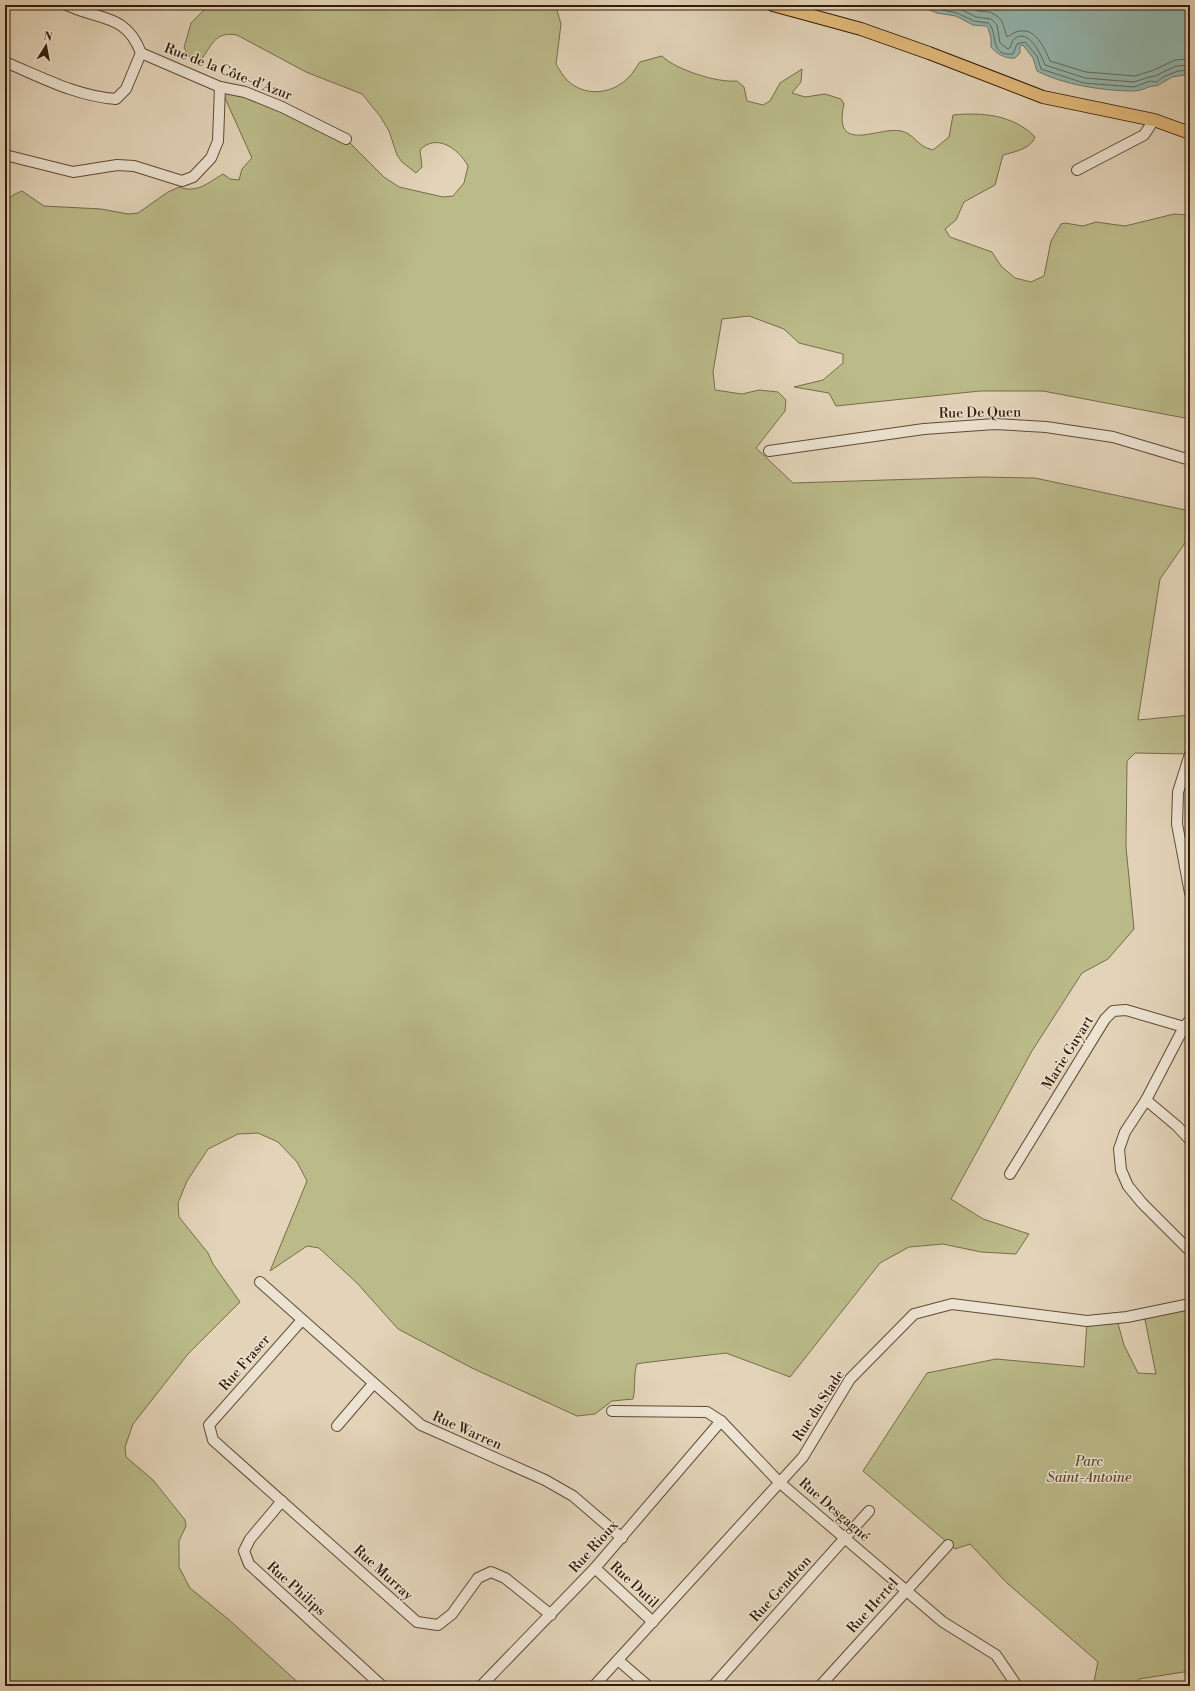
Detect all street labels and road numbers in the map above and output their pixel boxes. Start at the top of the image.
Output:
street label: Rue de la Côte-d'Azur [161,39,295,105]
street label: Rue De Quen [938,403,1022,423]
street label: Marie Guyart [1038,1013,1098,1093]
street label: Rue Fraser [216,1331,274,1395]
street label: Rue du Stade [789,1367,849,1445]
street label: Rue Warren [429,1408,505,1455]
street label: Rue Desgagné [795,1474,873,1546]
street label: Rue Rioux [566,1516,623,1577]
street label: Rue Murray [349,1542,417,1605]
street label: Rue Gendron [746,1552,816,1626]
street label: Rue Philips [263,1558,329,1620]
street label: Rue Dutil [606,1558,662,1612]
street label: Rue Hertel [843,1575,903,1637]

